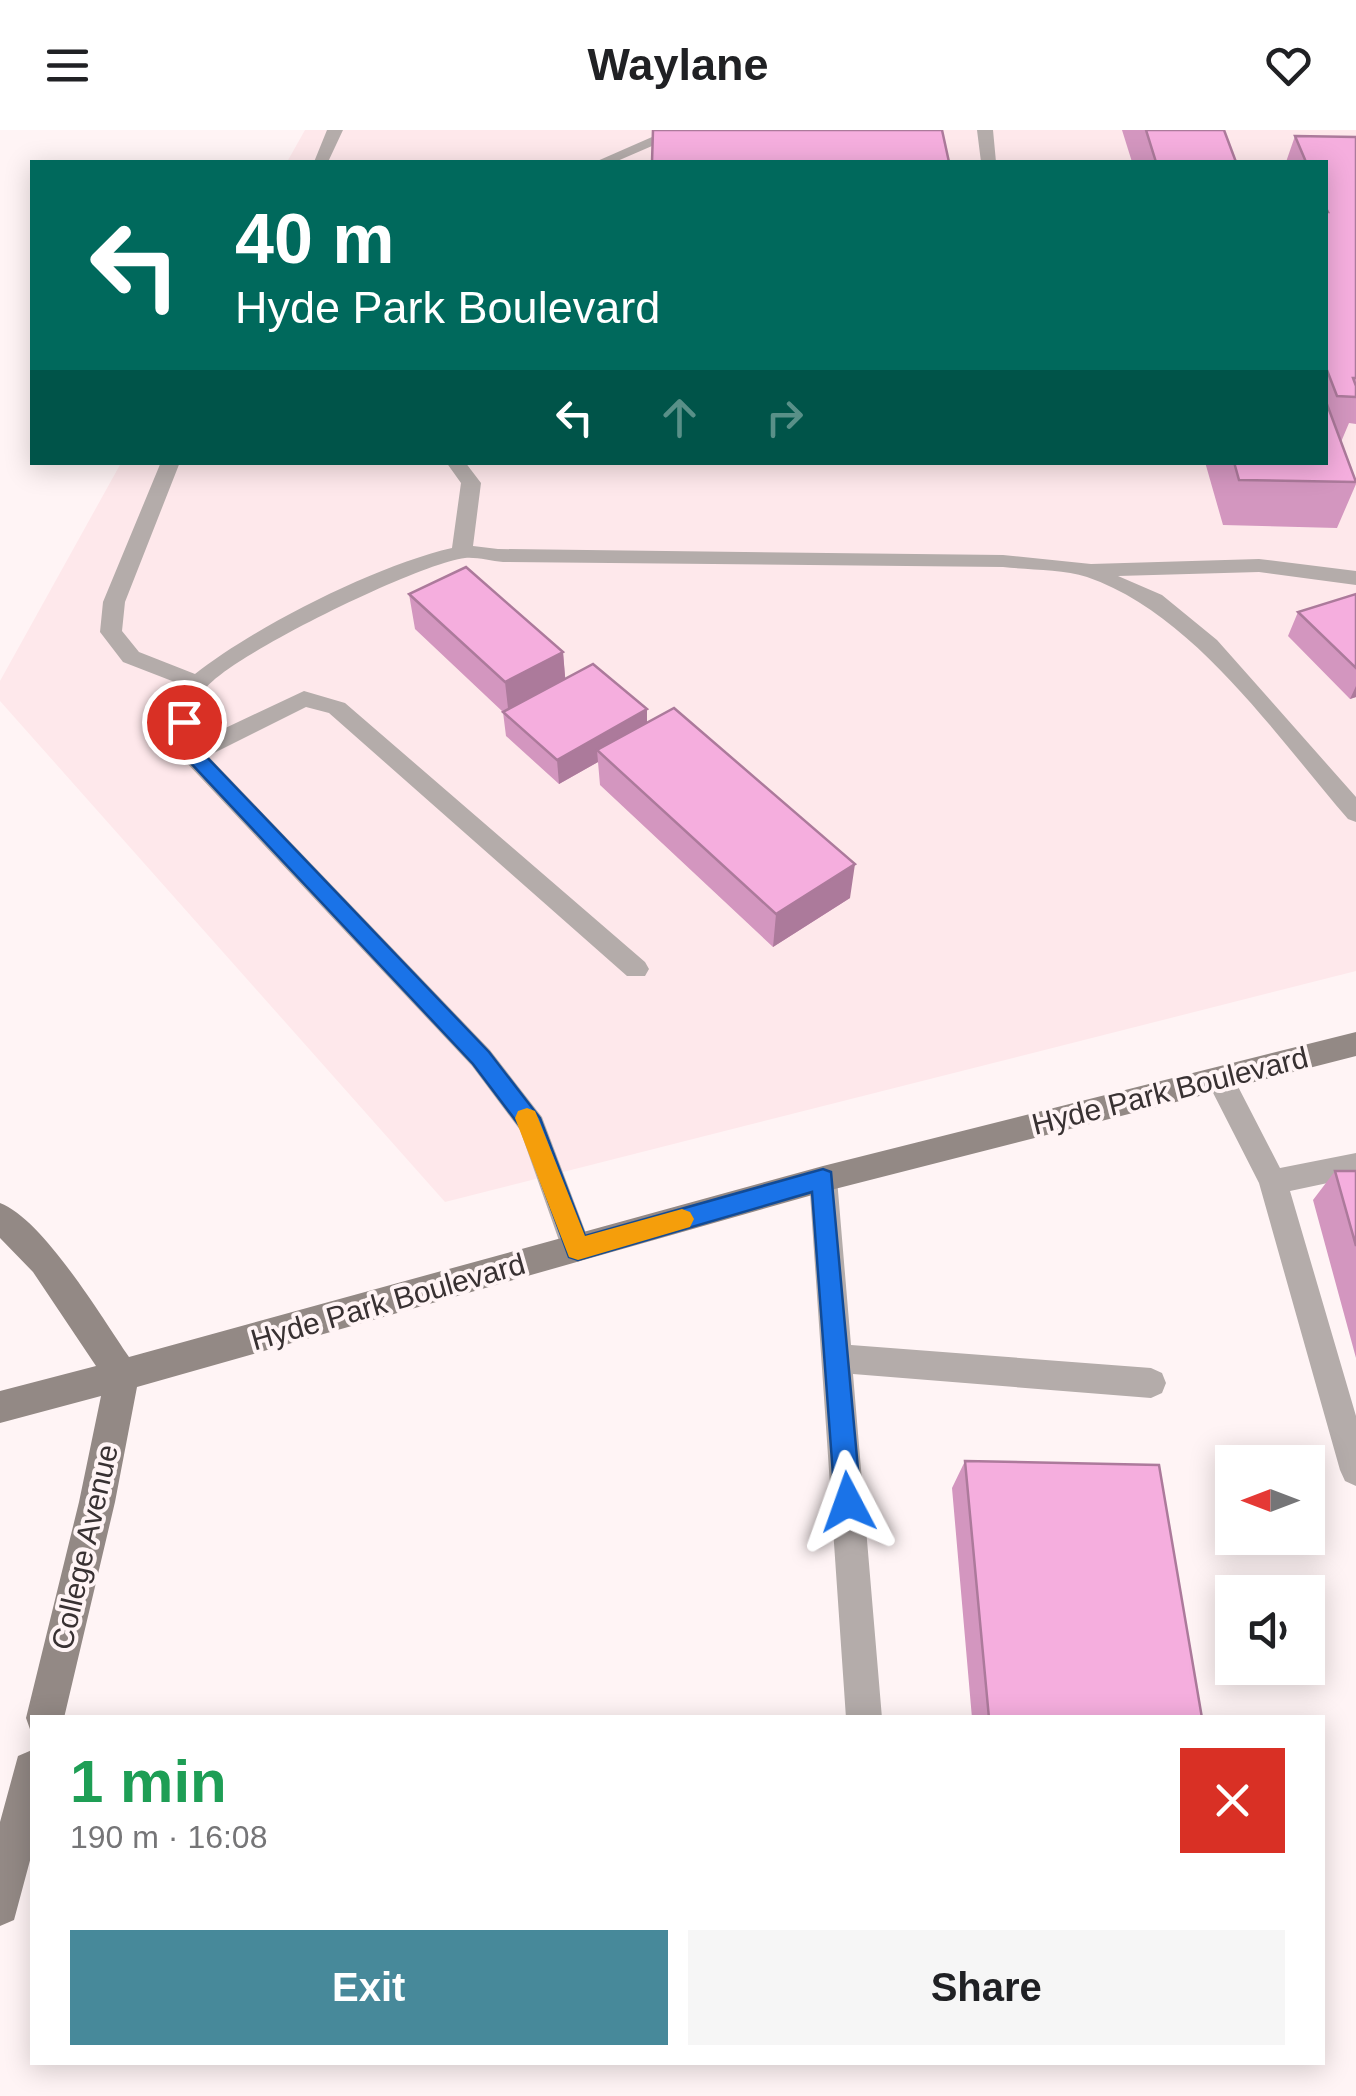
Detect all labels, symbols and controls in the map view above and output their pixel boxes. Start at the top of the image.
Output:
icon: menu [40,38,95,93]
icon: heart [1261,38,1316,93]
text: Waylane [588,39,768,90]
icon: left [70,200,200,330]
text: 40 m [235,200,395,278]
text: Hyde Park Boulevard [235,282,660,333]
icon: left [547,390,602,445]
icon: ahead [652,390,707,445]
icon: right [757,390,812,445]
pin [142,680,227,765]
icon: arrive [157,695,212,750]
street label: Hyde Park Boulevard [1028,1040,1311,1141]
street label: Hyde Park Boulevard [247,1247,529,1356]
street label: College Avenue [45,1441,124,1653]
north arrow [1215,1445,1325,1555]
map controls [1215,1445,1325,1685]
position arrow [796,1450,900,1554]
button: sound [1215,1575,1325,1685]
text: 1 min [70,1748,227,1815]
button: close [1180,1748,1285,1853]
text: 190 m · 16:08 [70,1819,267,1855]
button: Exit [70,1930,668,2045]
button: Share [688,1930,1285,2045]

